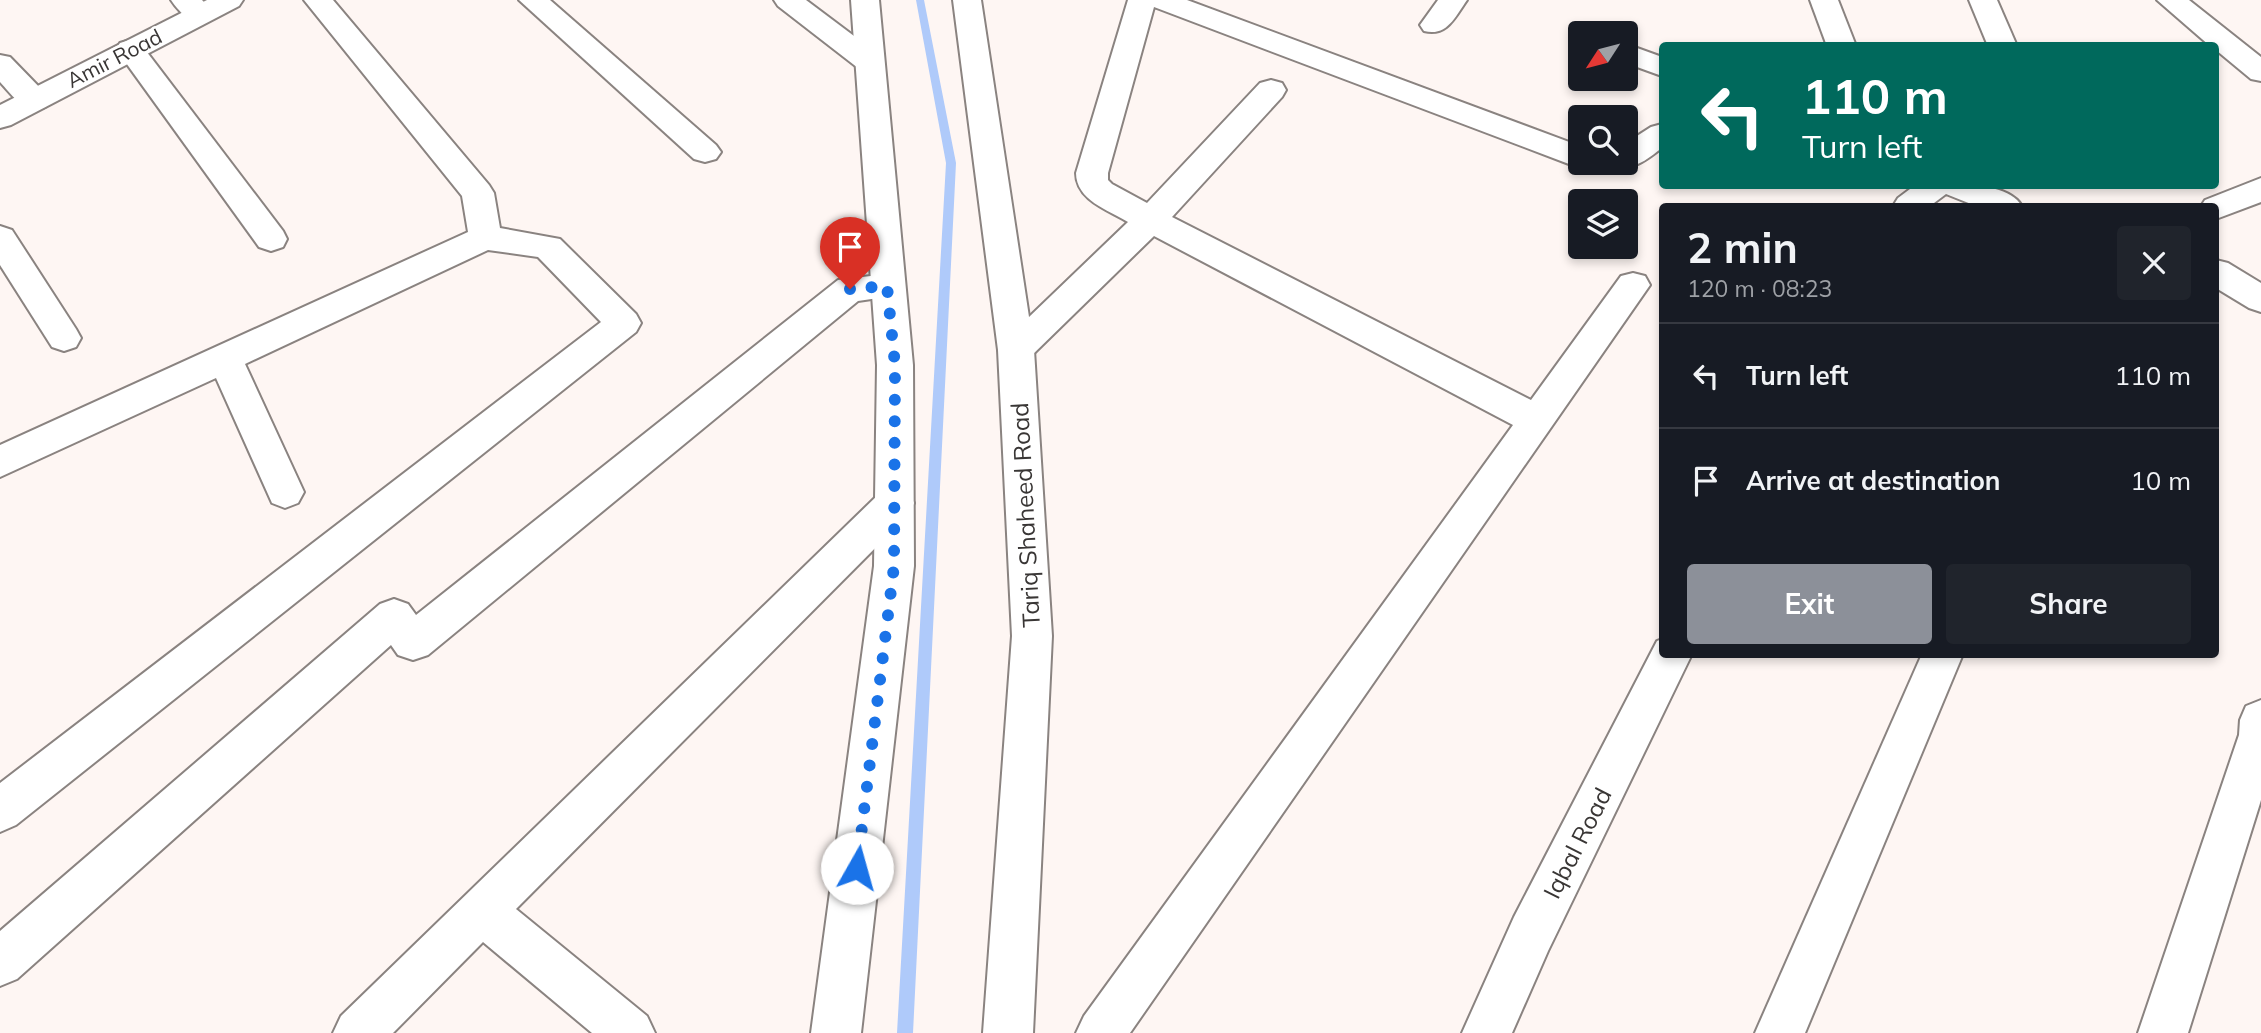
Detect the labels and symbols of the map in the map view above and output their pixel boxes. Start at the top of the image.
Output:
north arrow [1568,21,1638,91]
street label: Amir Road [62,23,166,93]
pin [820,217,880,289]
street label: Tariq Shaheed Road [1004,402,1046,628]
street label: Iqbal Road [1536,783,1618,903]
position arrow [820,831,894,905]

